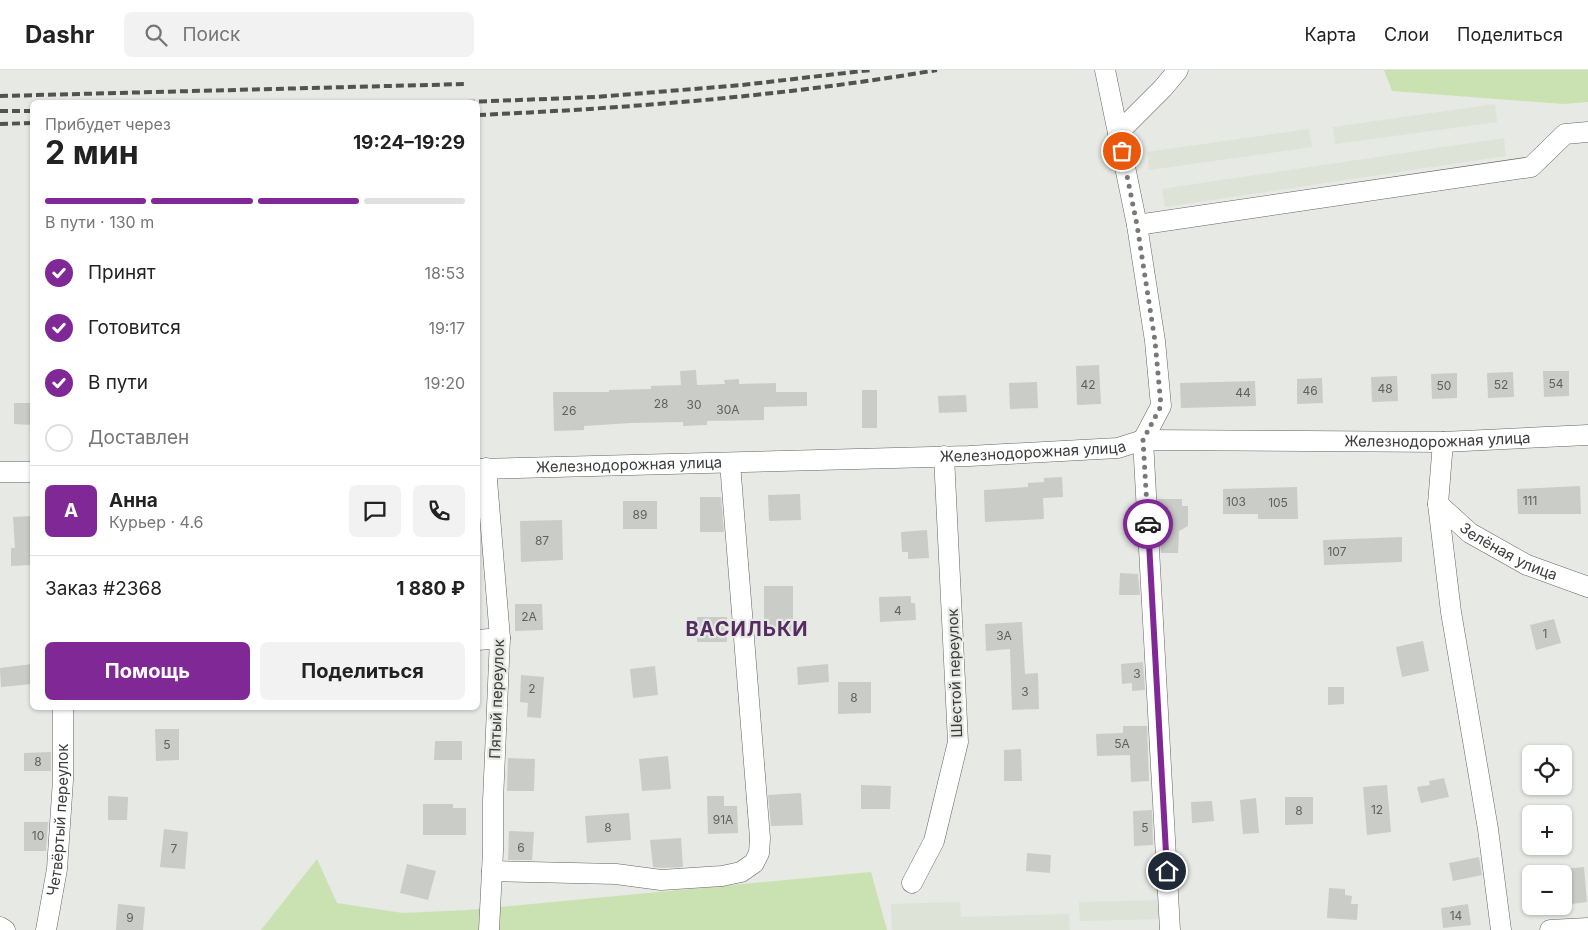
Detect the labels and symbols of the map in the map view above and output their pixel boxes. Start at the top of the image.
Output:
pin [1101,130,1143,172]
house number: 54 [1548,376,1564,391]
house number: 42 [1080,377,1096,392]
house number: 52 [1494,377,1508,392]
house number: 50 [1437,378,1451,393]
house number: 48 [1377,381,1393,396]
house number: 46 [1302,383,1318,398]
house number: 44 [1235,385,1251,400]
house number: 28 [654,396,668,411]
house number: 30 [687,397,701,412]
house number: 30А [716,402,740,417]
house number: 26 [562,403,576,418]
street label: Железнодорожная улица [1344,428,1531,451]
street label: Железнодорожная улица [939,436,1128,466]
street label: Железнодорожная улица [536,453,722,476]
house number: 111 [1523,493,1537,508]
house number: 103 [1226,494,1246,509]
house number: 105 [1268,495,1288,510]
courier [1123,499,1173,549]
house number: 89 [633,507,647,522]
street label: Зелёная улица [1456,518,1560,584]
house number: 87 [535,533,549,548]
house number: 107 [1327,544,1347,559]
house number: 4 [894,603,902,618]
street label: Шестой переулок [943,608,966,738]
house number: 2А [521,609,537,624]
district label: ВАСИЛЬКИ [685,617,809,641]
house number: 1 [1543,626,1547,641]
house number: 3А [996,628,1012,643]
street label: Пятый переулок [485,639,508,759]
house number: 3 [1133,666,1141,681]
house number: 2 [528,681,536,696]
house number: 3 [1021,684,1029,699]
house number: 8 [850,690,858,705]
house number: 5А [1114,736,1130,751]
house number: 5 [163,737,171,752]
street label: Четвёртый переулок [42,744,72,898]
house number: 8 [34,754,42,769]
house number: 12 [1371,802,1383,817]
house number: 8 [1295,803,1303,818]
house number: 91А [713,812,733,827]
house number: 8 [604,820,612,835]
house number: 5 [1141,820,1149,835]
house number: 10 [32,828,44,843]
house number: 6 [517,840,525,855]
house number: 7 [171,841,178,856]
pin [1146,850,1188,892]
house number: 14 [1450,908,1463,923]
house number: 9 [126,910,134,925]

